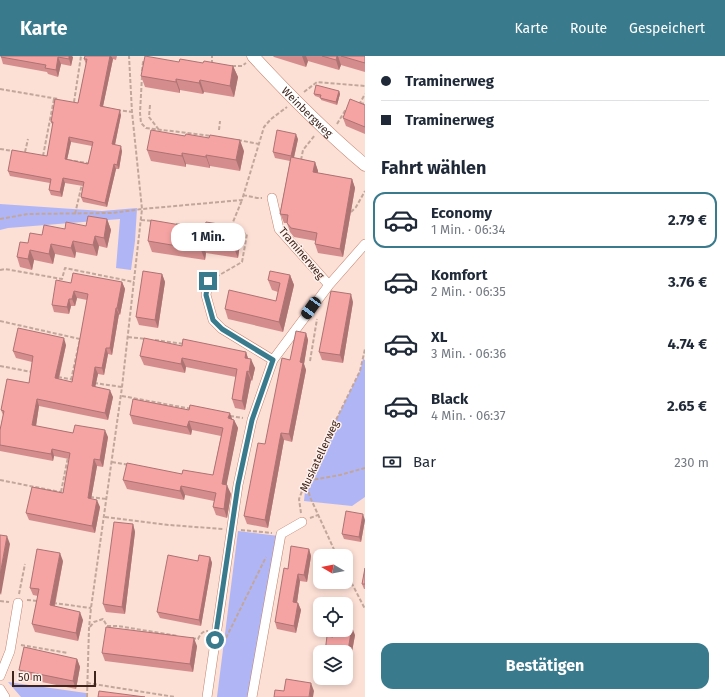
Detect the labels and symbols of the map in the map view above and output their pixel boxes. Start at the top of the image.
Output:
street label: Weinbergweg [279,84,336,140]
callout: 1 Min. [171,223,245,251]
street label: Traminerweg [276,225,327,282]
route end [199,272,217,290]
car [299,295,323,321]
street label: Muskatellerweg [297,418,342,494]
north arrow [313,549,353,589]
route start [206,631,224,649]
scale bar [12,669,96,688]

